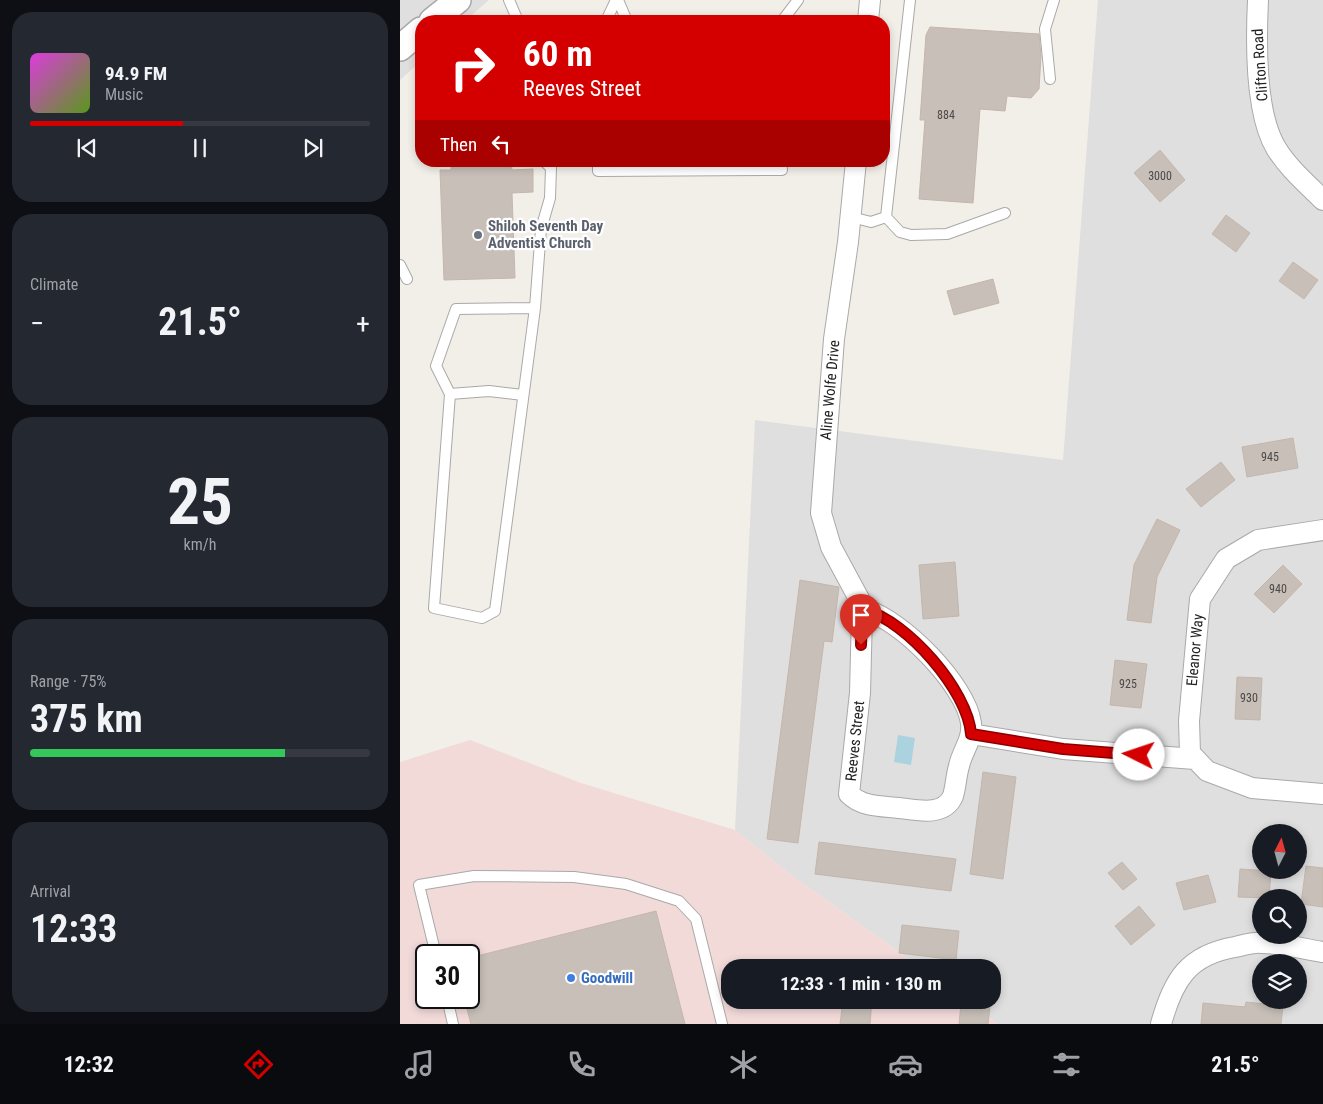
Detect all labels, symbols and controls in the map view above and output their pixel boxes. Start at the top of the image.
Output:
street label: Clifton Road [1248,28,1272,102]
text: 60 m [523,34,592,75]
icon: right [440,35,505,100]
text: 94.9 FM [105,62,167,85]
text: Reeves Street [523,76,641,101]
text: Music [105,85,143,104]
house number: 884 [937,108,955,122]
icon: left [487,130,515,158]
text: Then [440,133,477,156]
icon: previous [73,134,101,162]
icon: pause [186,134,214,162]
icon: next [299,134,327,162]
house number: 3000 [1148,169,1172,183]
place label: Shiloh Seventh Day Adventist Church [488,217,604,252]
marker: Shiloh Seventh Day Adventist Church [472,229,484,241]
text: Climate [30,275,78,294]
text: 21.5° [158,300,242,344]
text: − [30,307,44,340]
text: + [356,307,370,340]
street label: Aline Wolfe Drive [817,339,843,441]
house number: 945 [1261,450,1279,464]
text: 25 [167,464,233,540]
text: km/h [184,535,216,554]
house number: 940 [1269,582,1287,596]
pin [840,594,882,645]
icon: arrive [847,601,875,629]
street label: Eleanor Way [1183,613,1207,687]
text: Range · 75% [30,672,106,691]
house number: 925 [1119,677,1137,691]
house number: 930 [1240,691,1258,705]
text: 375 km [30,697,143,741]
street label: Reeves Street [842,700,868,782]
position arrow [1112,728,1164,780]
north arrow [1252,824,1308,879]
map controls [1252,824,1307,1009]
text: Arrival [30,882,71,901]
button: search [1252,889,1307,944]
text: 12:33 [30,907,117,951]
speed limit sign: 30 [415,944,480,1009]
button: layers [1252,954,1307,1009]
place label: Goodwill [581,969,633,987]
marker: Goodwill [565,972,577,984]
text: 12:33 · 1 min · 130 m [780,972,942,995]
icon: directions [241,1047,276,1082]
icon: music [402,1047,437,1082]
icon: phone [564,1047,599,1082]
icon: climate [726,1047,761,1082]
icon: car [888,1047,923,1082]
icon: filters [1049,1047,1084,1082]
text: 12:32 [63,1052,114,1077]
text: 21.5° [1211,1052,1260,1077]

